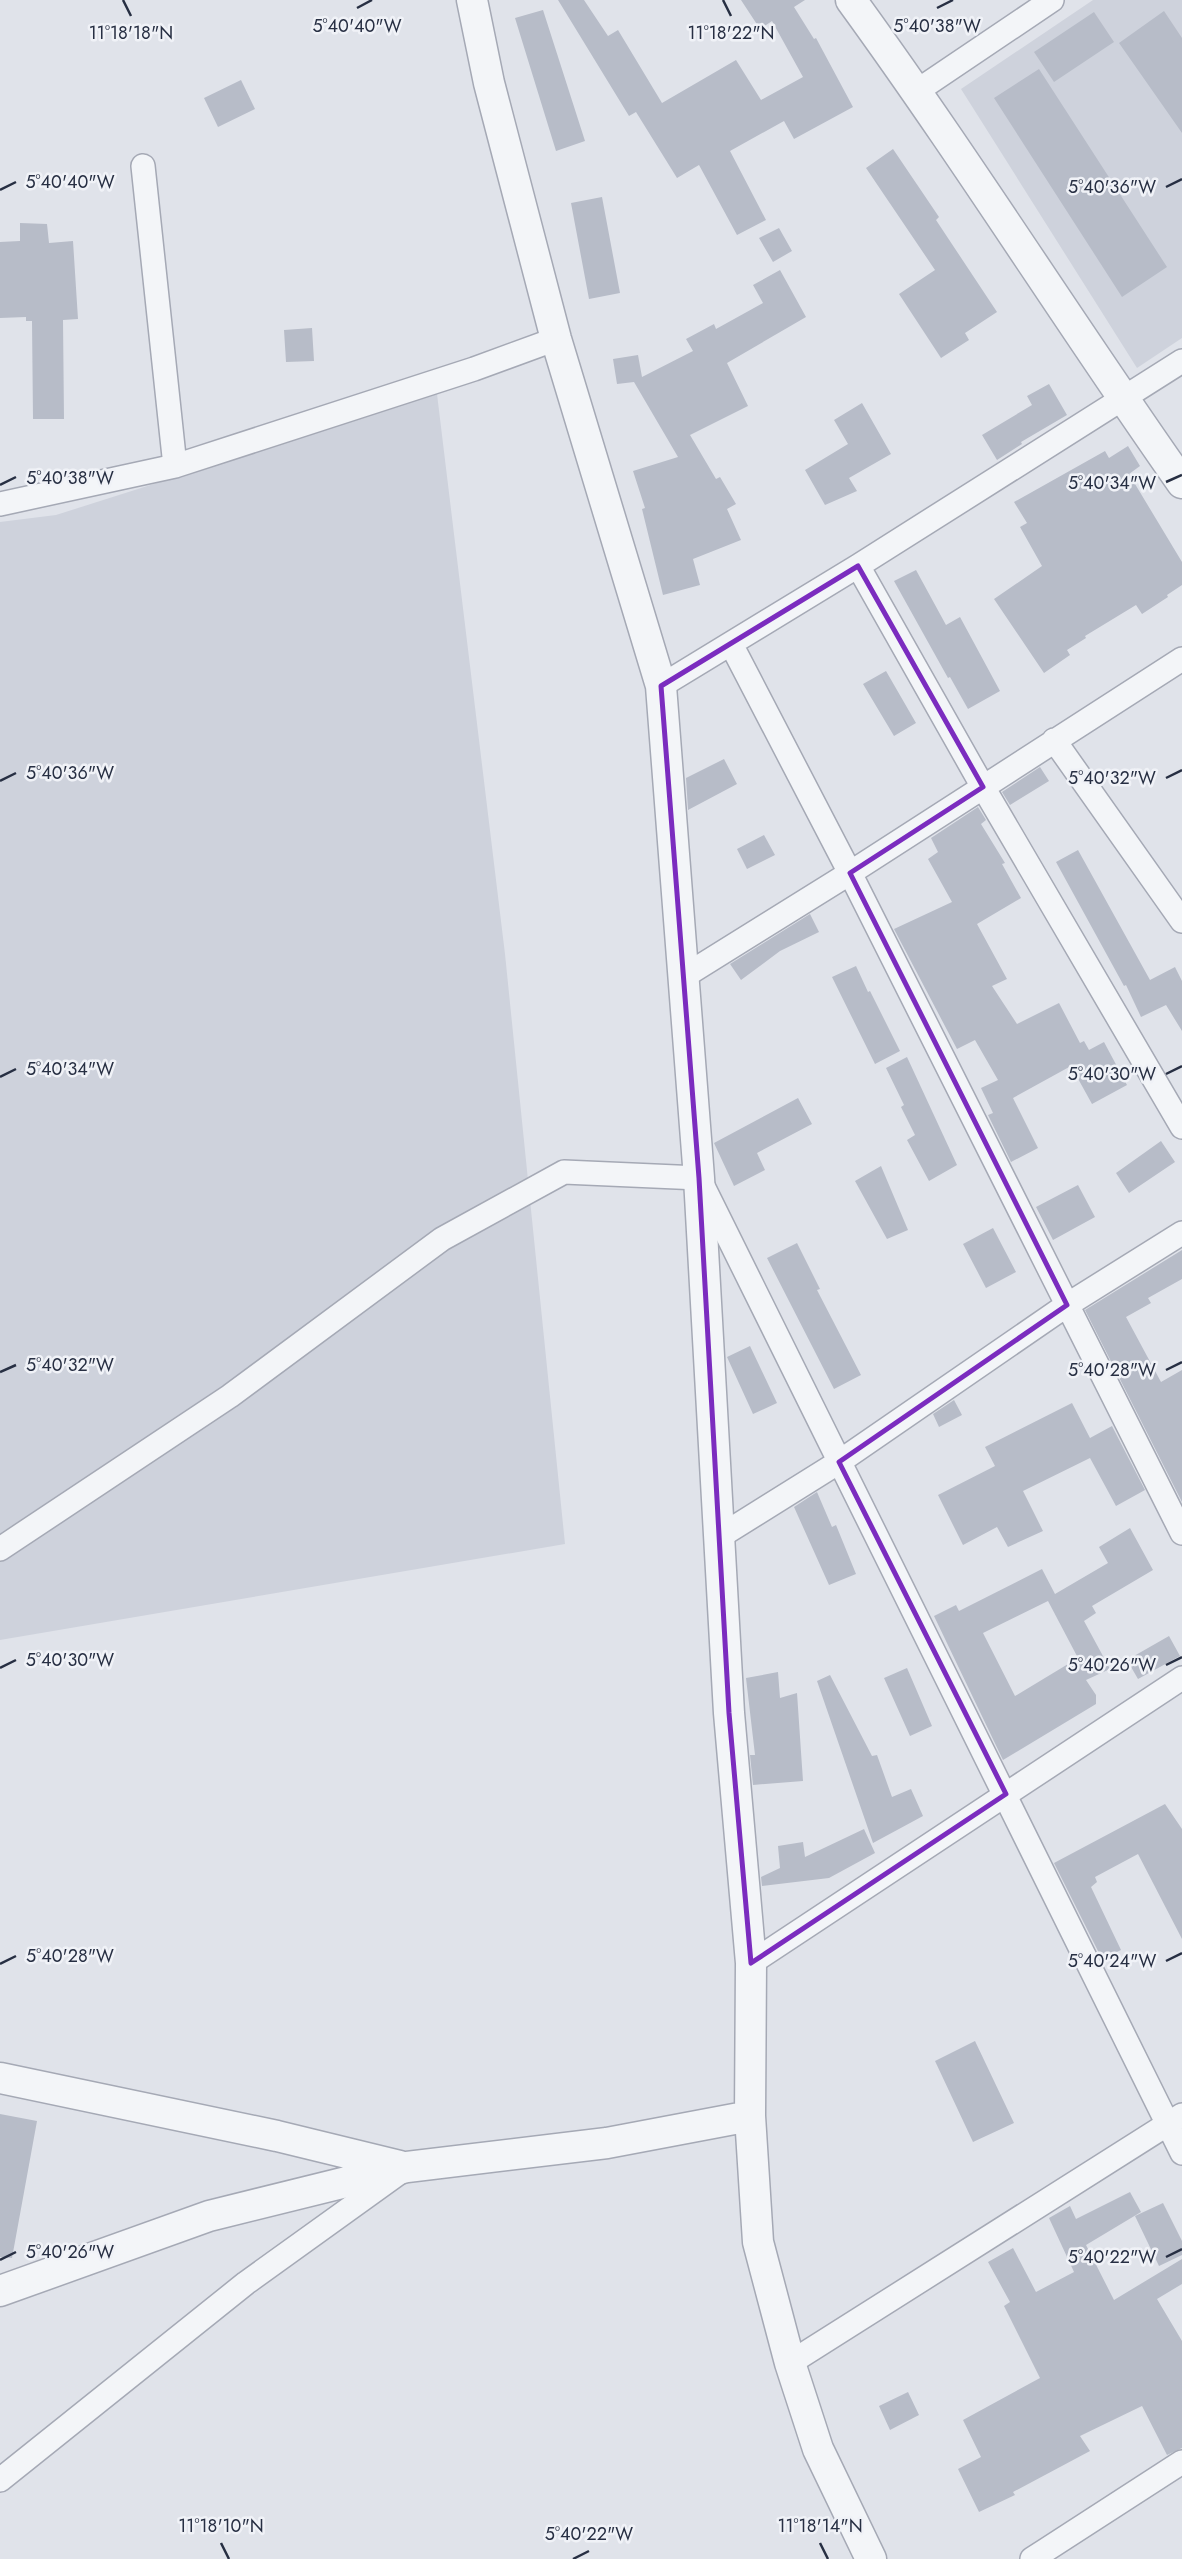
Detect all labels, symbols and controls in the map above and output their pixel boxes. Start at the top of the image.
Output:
text: 5°40'40"W [312,13,402,39]
text: 5°40'38"W [893,13,981,39]
text: 11°18'18"N [89,20,173,46]
text: 11°18'22"N [687,20,775,46]
text: 5°40'40"W [25,169,115,195]
text: 5°40'36"W [1068,174,1156,200]
text: 5°40'38"W [26,465,114,491]
text: 5°40'34"W [1068,470,1156,496]
text: 5°40'36"W [26,760,114,786]
text: 5°40'32"W [1068,765,1156,791]
text: 5°40'34"W [26,1056,114,1082]
text: 5°40'30"W [1068,1061,1156,1087]
text: 5°40'32"W [26,1352,114,1378]
text: 5°40'28"W [1068,1357,1156,1383]
text: 5°40'30"W [26,1647,114,1673]
text: 5°40'26"W [1068,1652,1156,1678]
text: 5°40'28"W [26,1943,114,1969]
text: 5°40'24"W [1068,1948,1156,1974]
text: 5°40'26"W [26,2239,114,2265]
text: 5°40'22"W [1068,2244,1156,2270]
text: 11°18'10"N [178,2513,264,2539]
text: 11°18'14"N [777,2513,863,2539]
text: 5°40'22"W [545,2521,633,2547]

